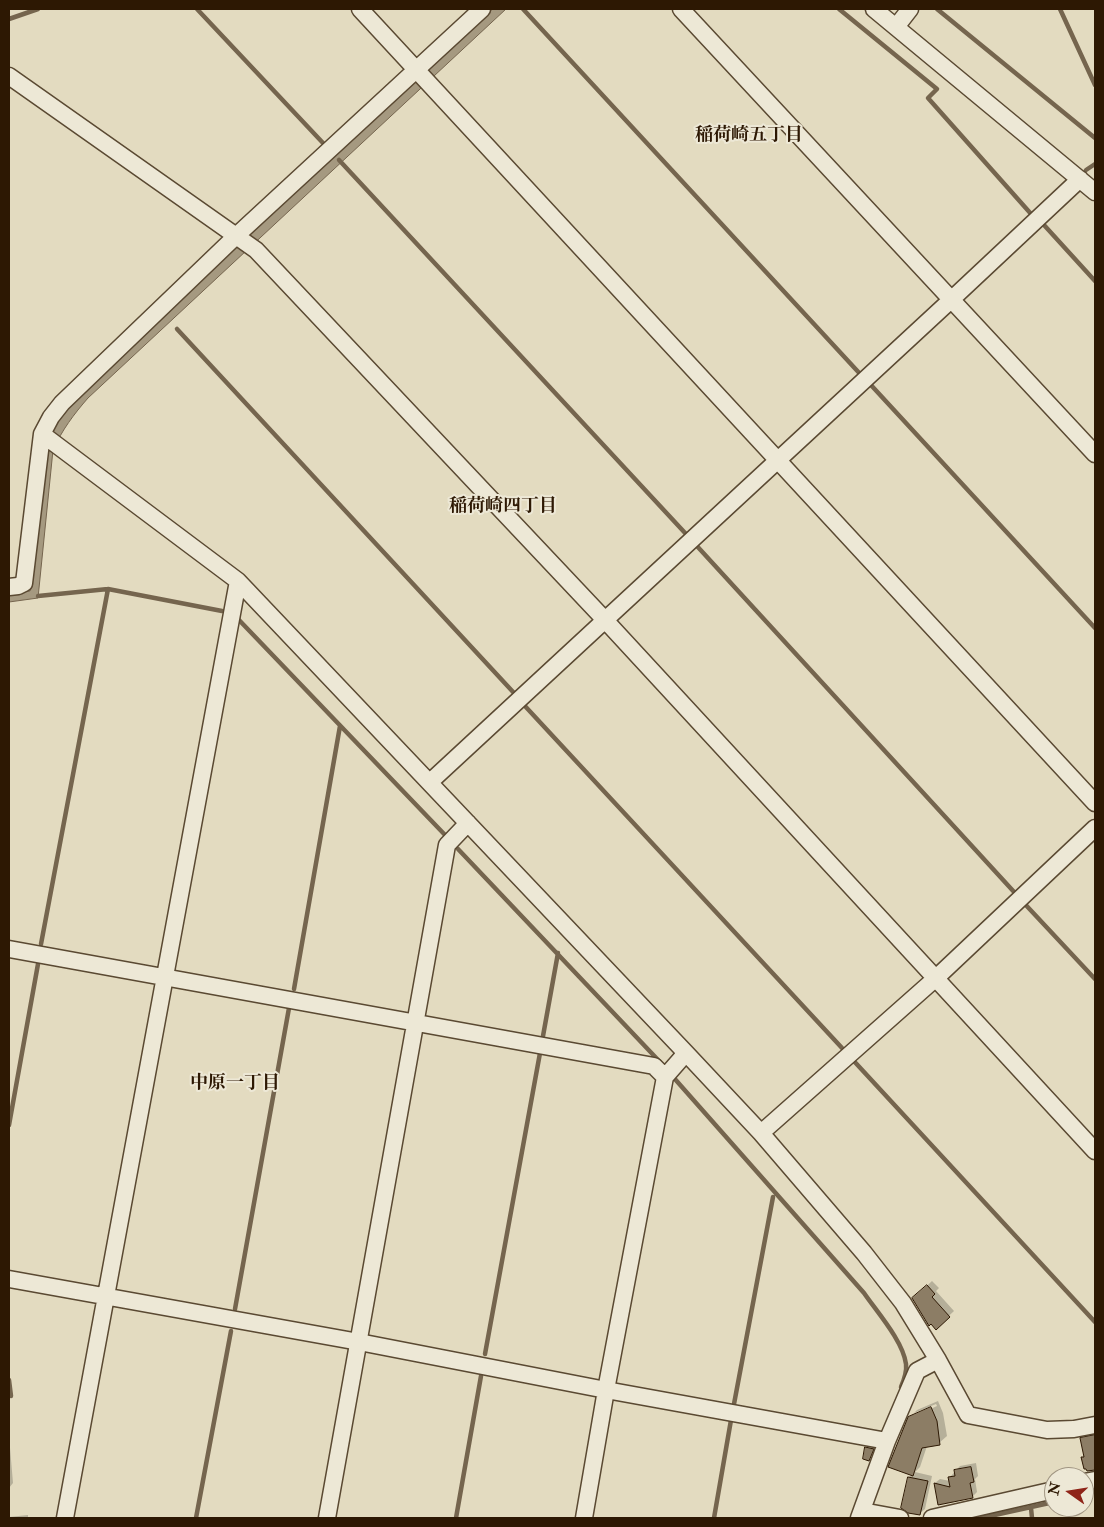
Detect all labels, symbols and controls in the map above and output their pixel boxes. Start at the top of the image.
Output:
district label: 稲荷崎五丁目 [695,125,803,147]
district label: 稲荷崎四丁目 [449,496,557,518]
district label: 中原一丁目 [190,1073,280,1095]
north arrow [1044,1467,1094,1517]
text: N [1045,1481,1065,1497]

